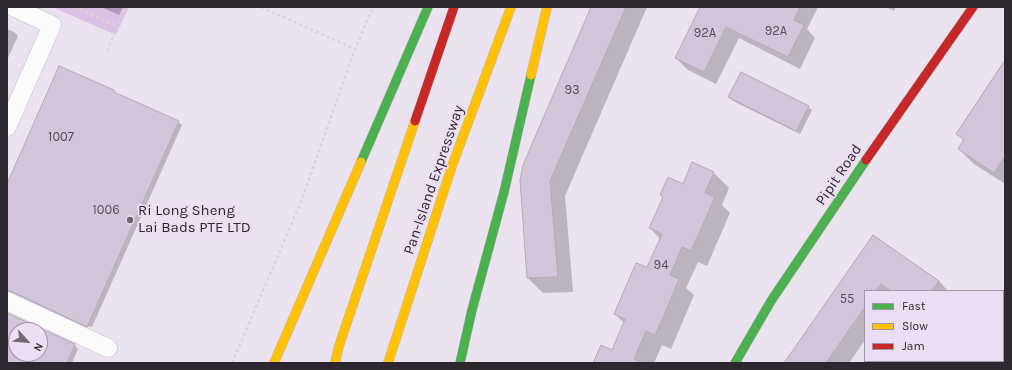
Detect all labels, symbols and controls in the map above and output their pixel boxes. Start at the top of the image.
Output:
house number: 92A [765,23,787,39]
house number: 92A [694,25,716,41]
house number: 93 [564,82,580,98]
street label: Pan-Island Expressway [400,103,468,257]
house number: 1007 [48,129,74,145]
street label: Pipit Road [812,141,866,209]
house number: 1006 [92,202,120,218]
place label: Ri Long Sheng Lai Bads PTE LTD [138,202,251,237]
marker: Ri Long Sheng Lai Bads PTE LTD [125,215,135,225]
house number: 94 [654,257,668,273]
legend [864,290,1004,362]
house number: 55 [840,291,854,307]
text: Fast [902,299,925,313]
text: Slow [902,319,928,333]
north arrow [8,322,48,362]
text: Jam [902,339,925,353]
text: N [31,341,46,354]

